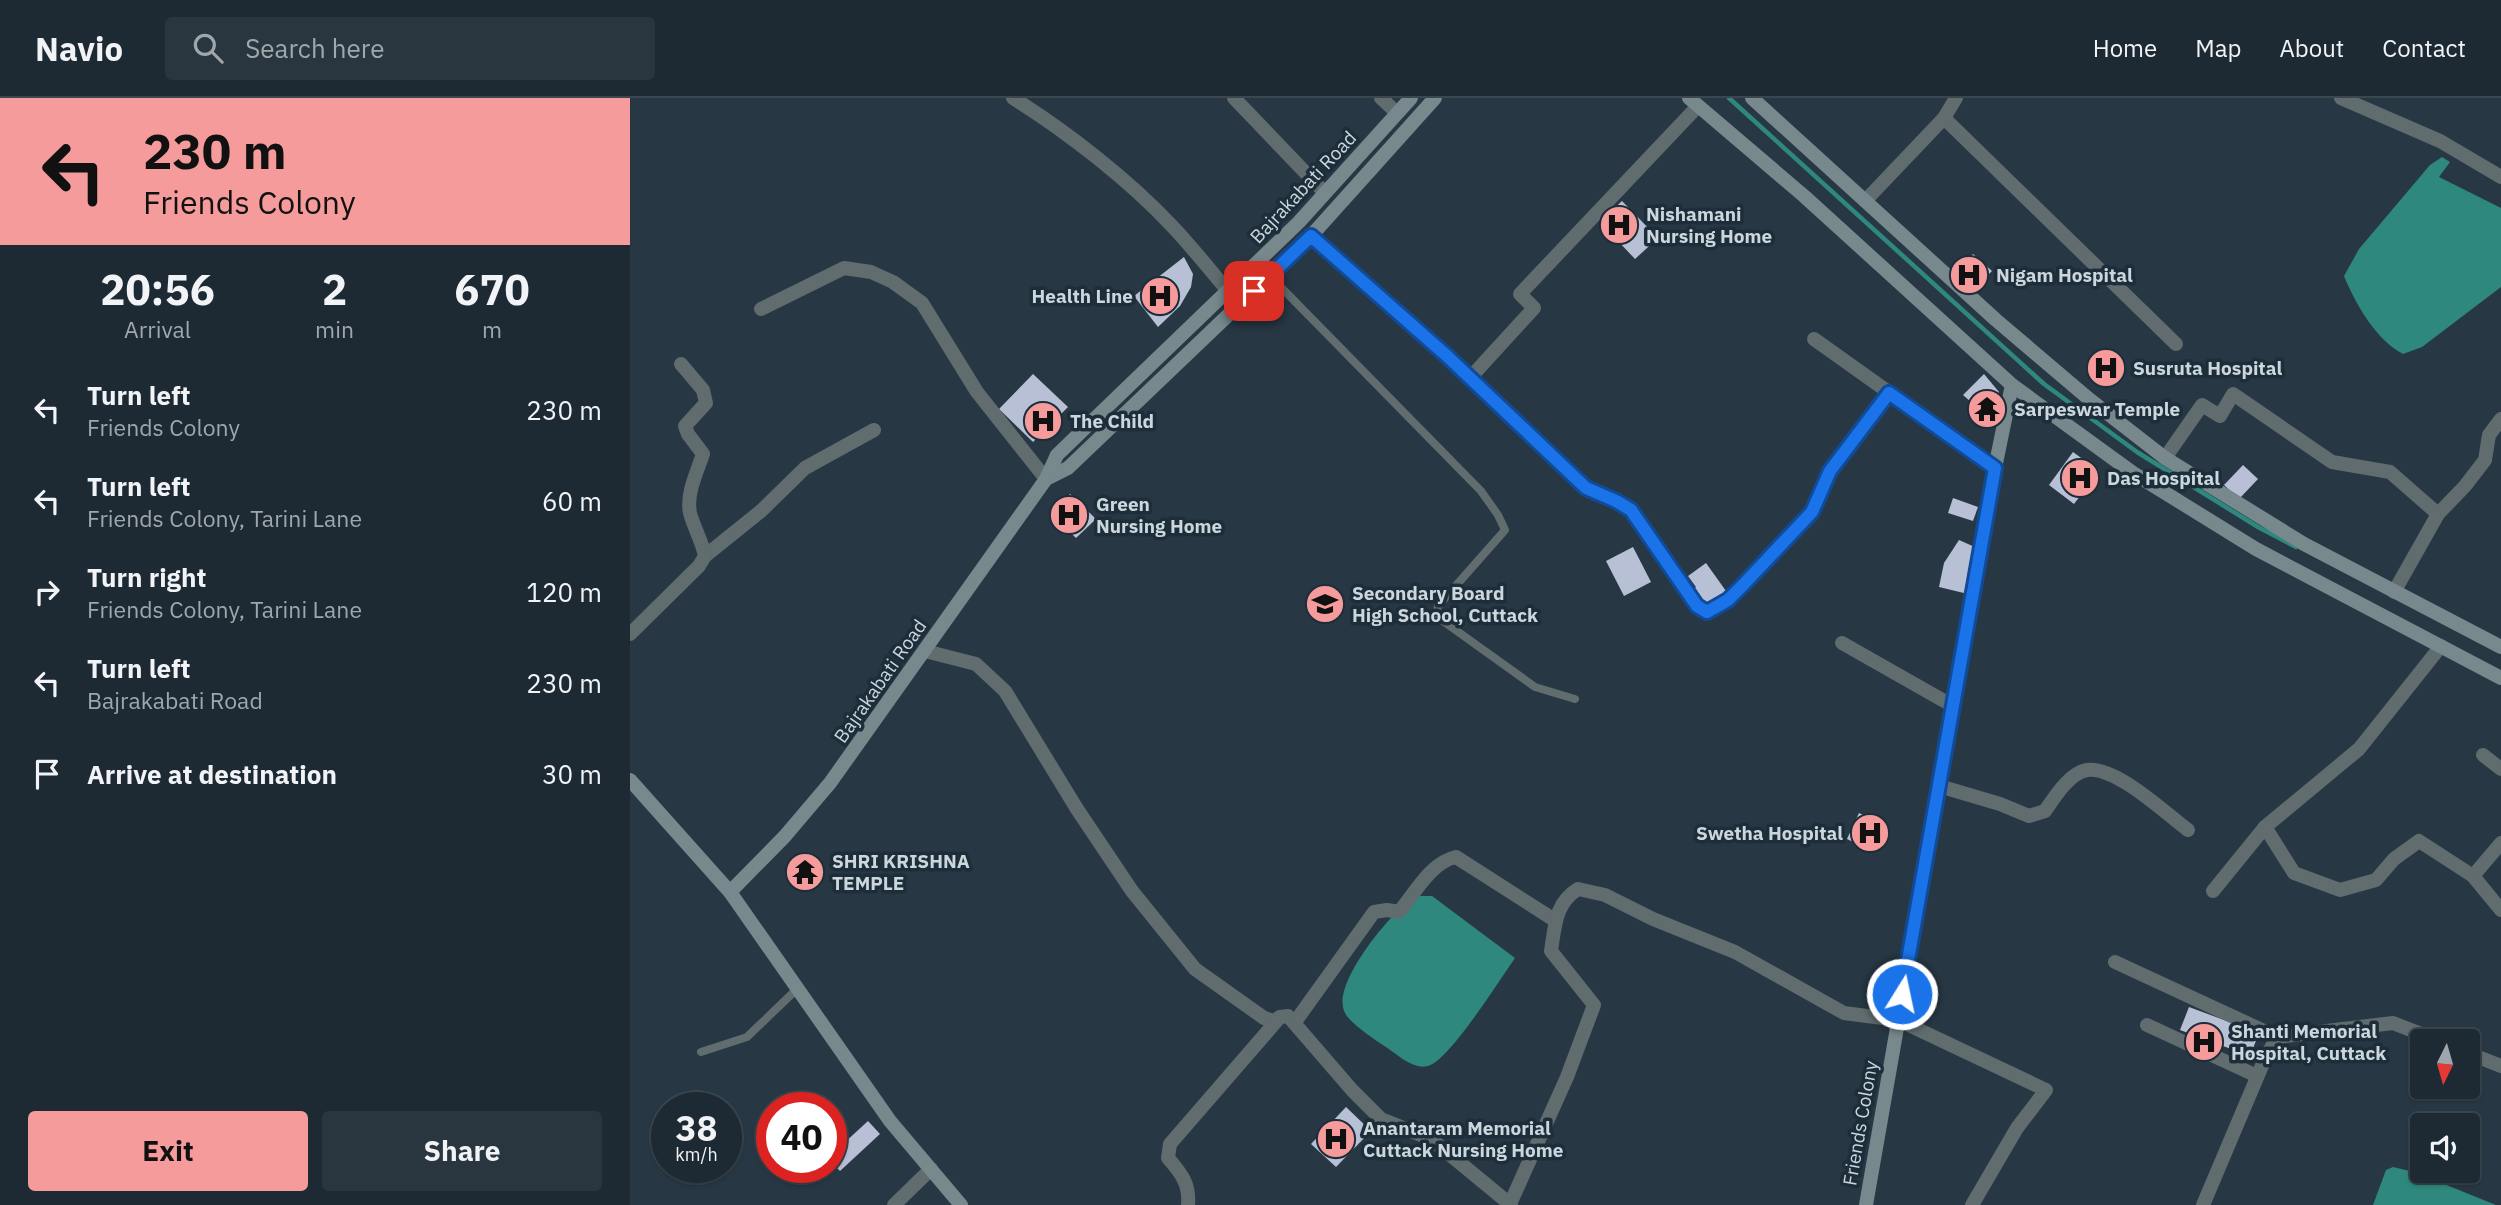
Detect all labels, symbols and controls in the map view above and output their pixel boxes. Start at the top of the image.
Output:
search box [165,17,655,80]
text: Navio [35,27,123,70]
icon: search [189,29,227,67]
text: Search here [245,31,385,65]
text: Home [2093,32,2157,64]
text: Map [2195,32,2241,64]
text: About [2279,32,2344,64]
text: Contact [2382,32,2466,64]
text: 230 m [143,119,287,182]
icon: left [28,126,119,217]
street label: Bajrakabati Road [1245,126,1361,248]
text: Friends Colony [143,181,356,223]
place label: Nishamani Nursing Home [1646,202,1772,248]
hospital icon: Nishamani Nursing Home [1598,204,1640,246]
hospital icon: Nigam Hospital [1948,254,1990,296]
pin [1224,261,1284,321]
text: 20:56 [100,262,215,317]
text: 2 [322,262,347,317]
text: 670 [454,262,530,317]
place label: Nigam Hospital [1996,263,2133,287]
icon: arrive [1235,272,1273,310]
hospital icon: Health Line [1139,275,1181,317]
place label: Health Line [1032,284,1133,308]
text: Arrival [124,314,191,344]
text: min [315,314,354,344]
text: m [482,314,502,344]
hospital icon: Susruta Hospital [2085,347,2127,389]
place label: Susruta Hospital [2133,356,2282,380]
text: Turn left [87,378,190,412]
temple icon: Sarpeswar Temple [1966,388,2008,430]
icon: left [28,391,66,429]
text: 230 m [526,393,602,427]
place label: Sarpeswar Temple [2014,397,2180,421]
hospital icon: The Child [1022,400,1064,442]
place label: The Child [1070,409,1154,433]
text: Friends Colony [87,412,240,442]
hospital icon: Das Hospital [2059,457,2101,499]
place label: Das Hospital [2107,466,2220,490]
text: Turn left [87,469,190,503]
icon: left [28,482,66,520]
text: 60 m [542,484,602,518]
place label: Green Nursing Home [1096,492,1222,538]
hospital icon: Green Nursing Home [1048,494,1090,536]
text: Friends Colony, Tarini Lane [87,503,362,533]
text: Turn right [87,560,206,594]
icon: right [28,573,66,611]
text: 120 m [526,575,602,609]
place label: Secondary Board High School, Cuttack [1352,581,1538,627]
school or university icon: Secondary Board High School, Cuttack [1304,583,1346,625]
text: Friends Colony, Tarini Lane [87,594,362,624]
street label: Bajrakabati Road [829,615,931,747]
text: Turn left [87,651,190,685]
icon: left [28,664,66,702]
text: 230 m [526,666,602,700]
text: Bajrakabati Road [87,685,263,715]
icon: arrive [28,755,66,793]
text: Arrive at destination [87,757,337,791]
text: 30 m [542,757,602,791]
hospital icon: Swetha Hospital [1849,812,1891,854]
place label: Swetha Hospital [1696,821,1843,845]
place label: SHRI KRISHNA TEMPLE [832,849,970,895]
temple icon: SHRI KRISHNA TEMPLE [784,851,826,893]
position arrow [1865,957,1939,1031]
place label: Shanti Memorial Hospital, Cuttack [2231,1019,2386,1065]
hospital icon: Shanti Memorial Hospital, Cuttack [2183,1021,2225,1063]
north arrow [2410,1029,2480,1099]
map controls [2410,1029,2480,1183]
street label: Friends Colony [1837,1058,1883,1187]
speed limit sign: 40 [756,1092,847,1183]
text: 38 [675,1105,718,1151]
button: Exit [28,1111,308,1191]
button: Share [322,1111,602,1191]
button: sound [2410,1113,2480,1183]
place label: Anantaram Memorial Cuttack Nursing Home [1363,1116,1563,1162]
hospital icon: Anantaram Memorial Cuttack Nursing Home [1315,1118,1357,1160]
text: km/h [675,1143,718,1166]

